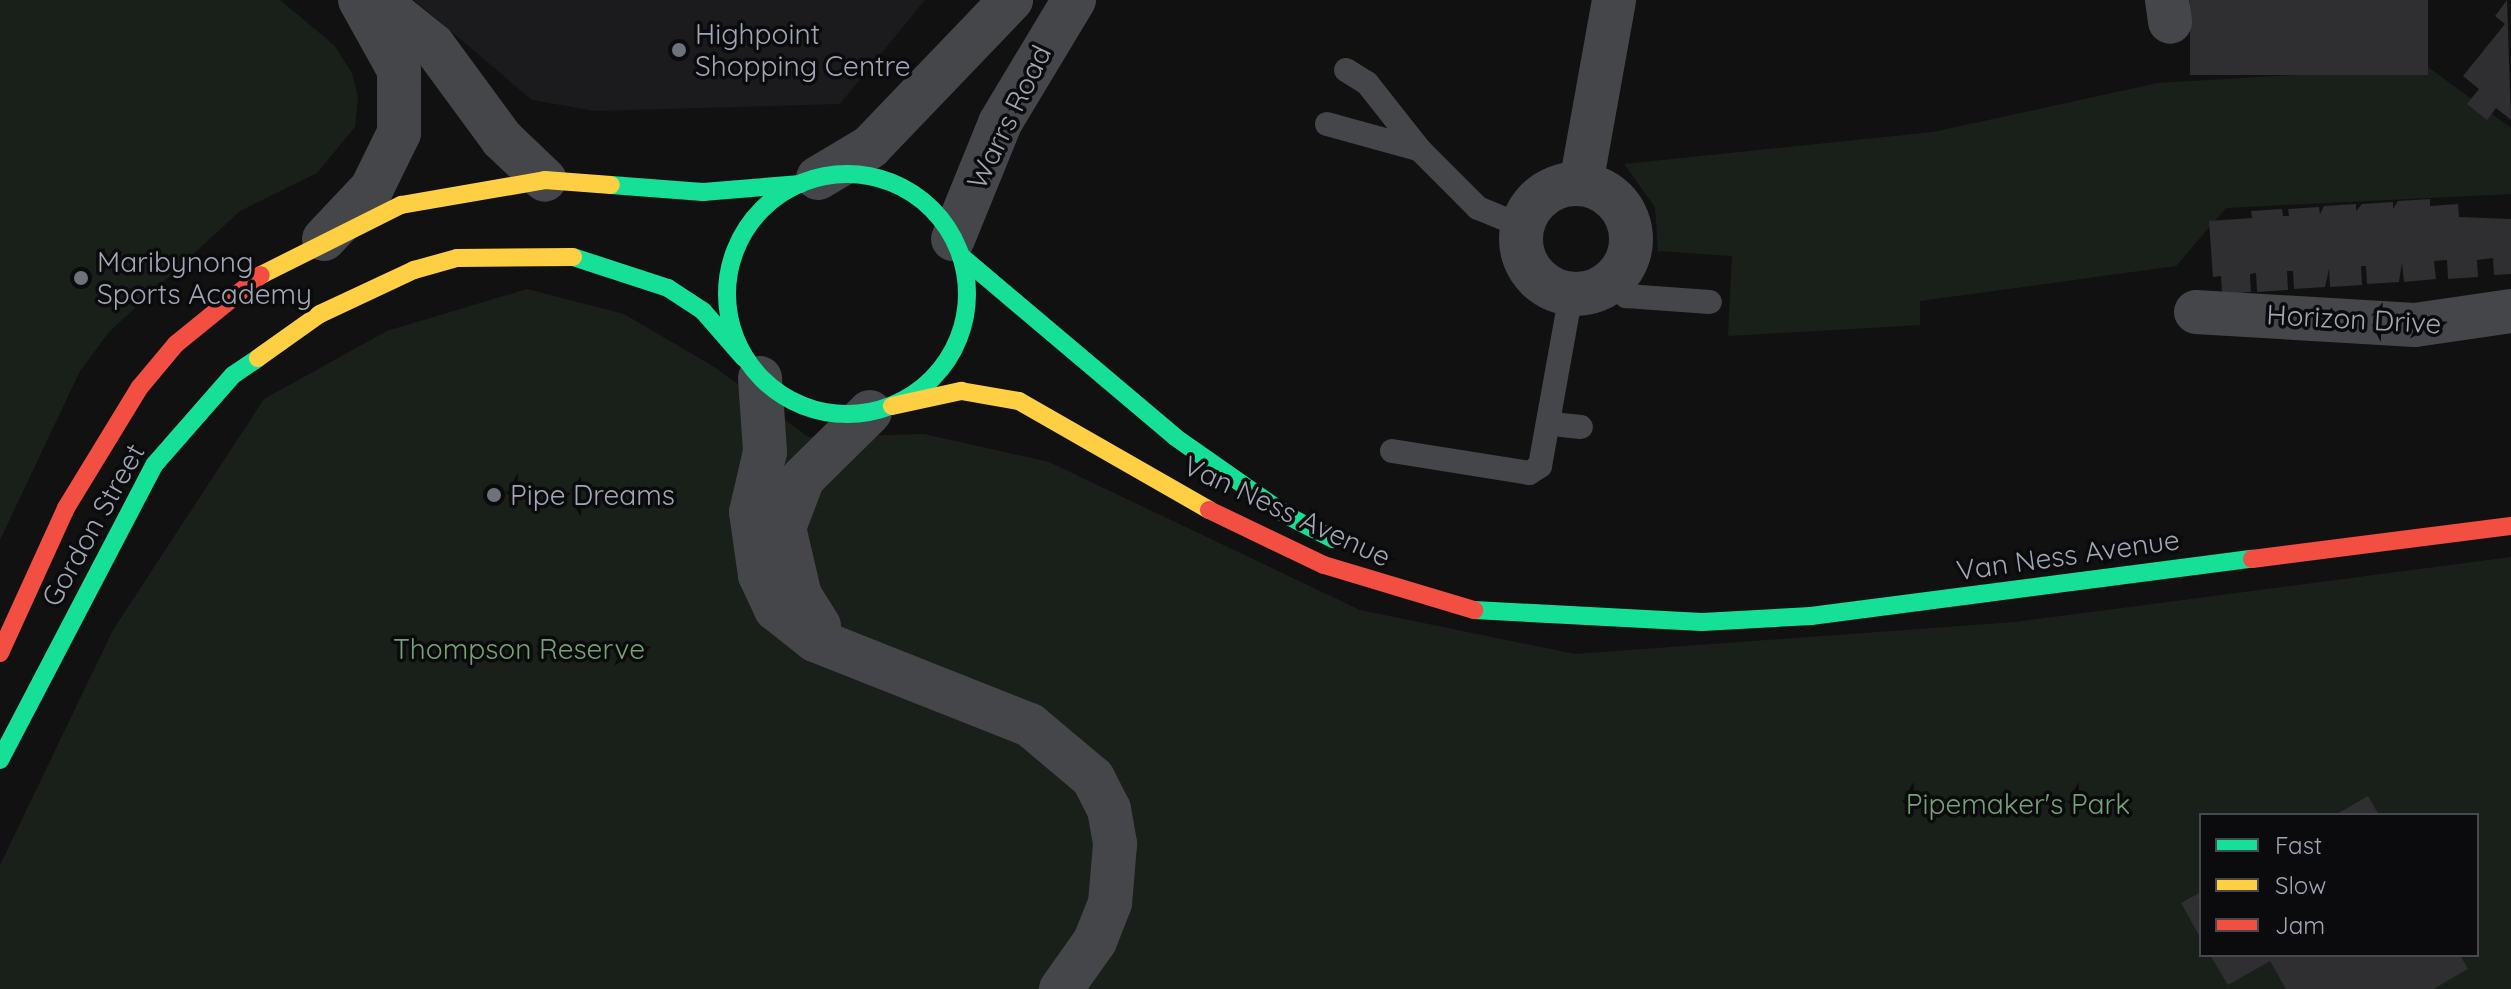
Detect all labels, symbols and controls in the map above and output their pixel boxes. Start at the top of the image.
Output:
place label: Highpoint Shopping Centre [695,17,911,83]
street label: Warrs Road [960,40,1058,194]
marker: Highpoint Shopping Centre [670,41,688,59]
place label: Maribynong Sports Academy [97,245,312,311]
marker: Maribynong Sports Academy [72,269,90,287]
street label: Horizon Drive [2266,298,2442,340]
street label: Gordon Street [34,438,152,612]
street label: Van Ness Avenue [1178,448,1396,574]
place label: Pipe Dreams [510,478,675,512]
marker: Pipe Dreams [485,486,503,504]
street label: Van Ness Avenue [1954,523,2182,587]
park label: Thompson Reserve [393,632,645,666]
park label: Pipemaker's Park [1906,787,2130,821]
legend [2199,813,2479,957]
text: Fast [2275,830,2322,860]
text: Slow [2275,870,2326,900]
text: Jam [2275,910,2325,940]

